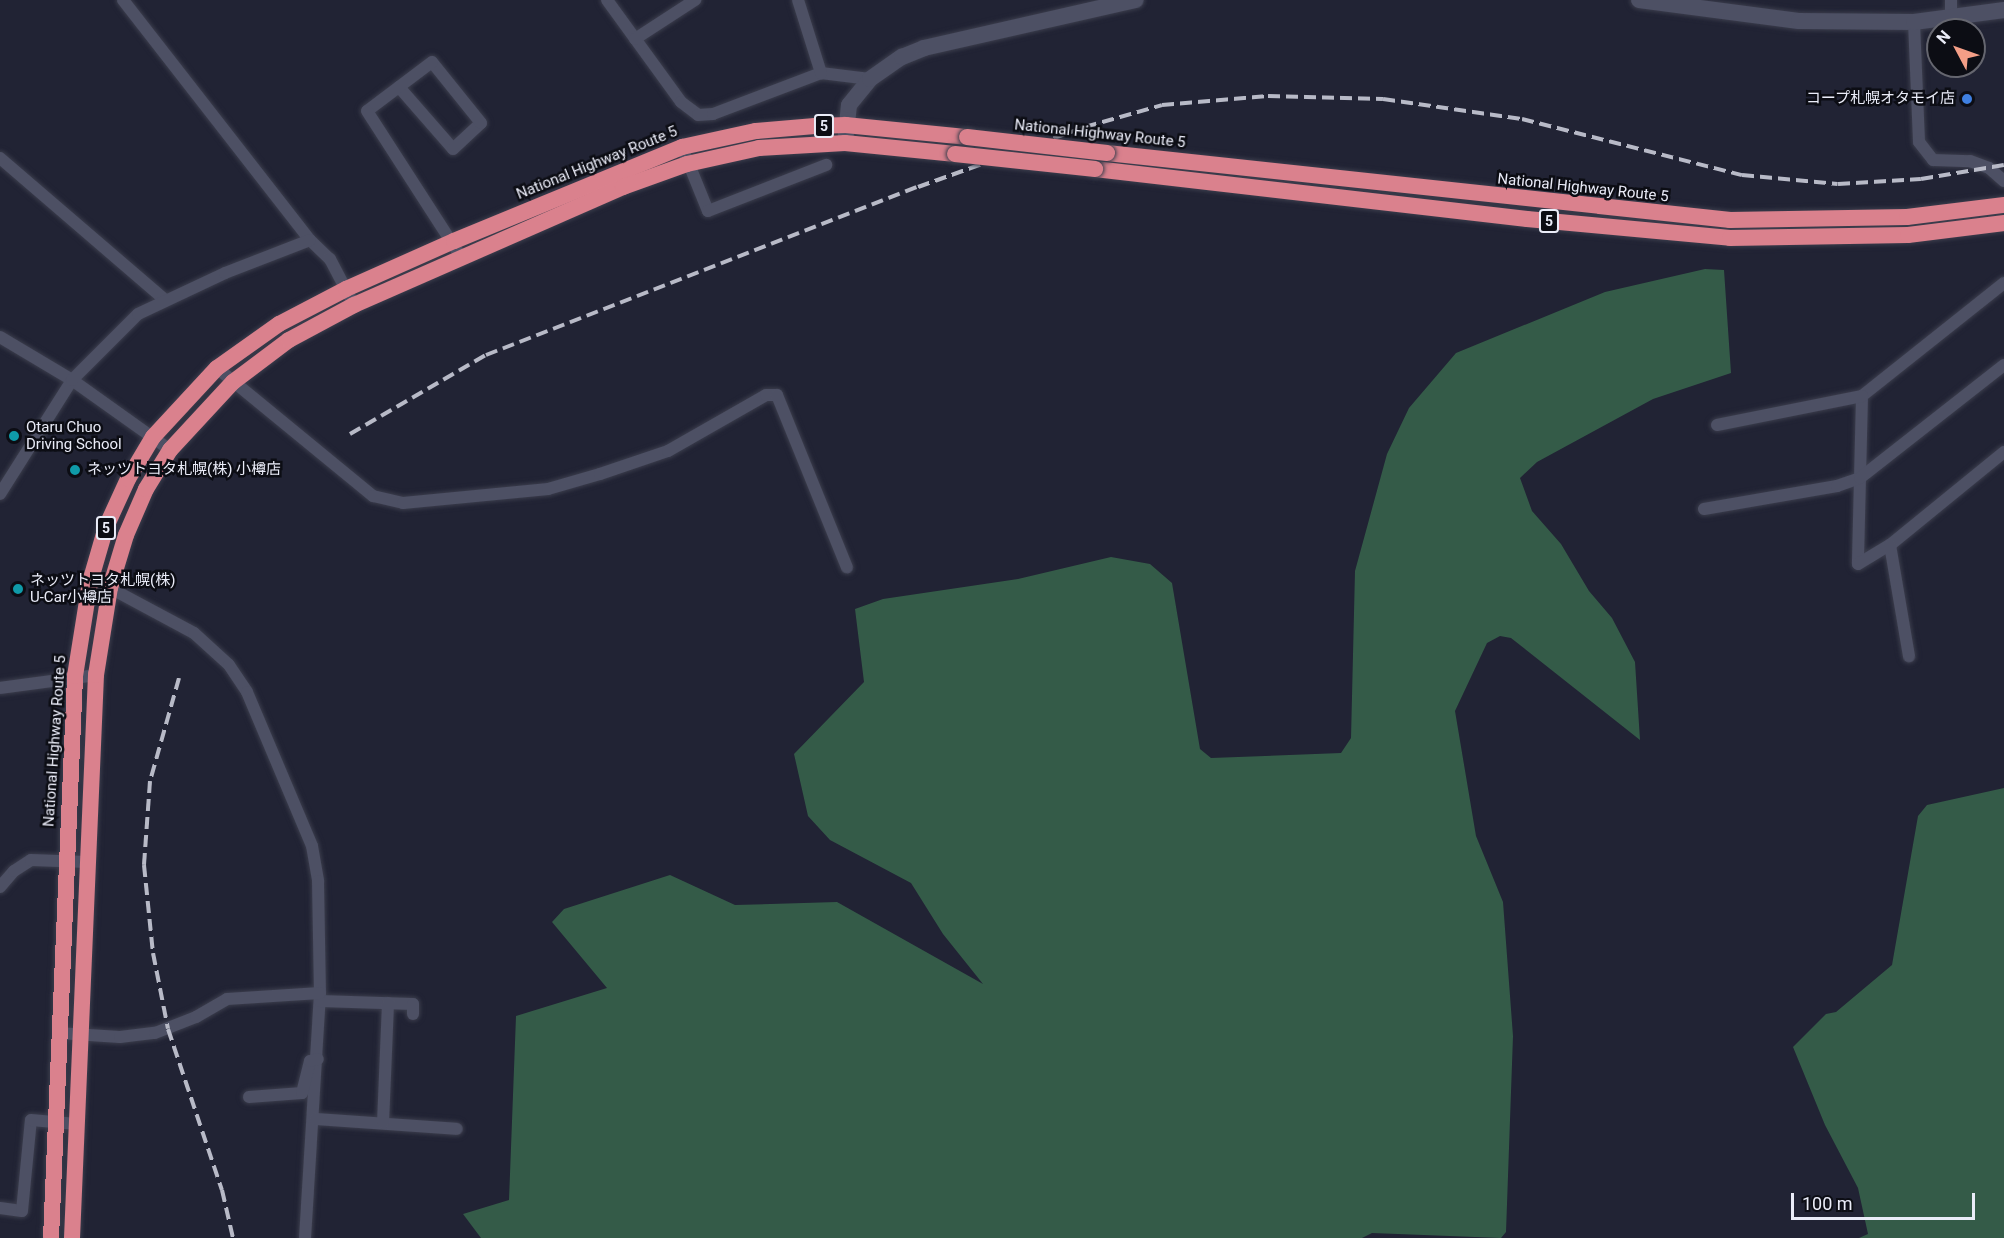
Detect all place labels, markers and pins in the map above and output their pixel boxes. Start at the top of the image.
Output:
place label: コープ札幌オタモイ店 [1805,90,1955,108]
marker: コープ札幌オタモイ店 [1960,92,1974,106]
place label: Otaru Chuo Driving School [26,418,122,453]
marker: Otaru Chuo Driving School [7,429,21,443]
place label: ネッツトヨタ札幌(株) 小樽店 [87,461,281,479]
marker: ネッツトヨタ札幌(株) 小樽店 [68,463,82,477]
place label: ネッツトヨタ札幌(株) U-Car小樽店 [30,571,175,606]
marker: ネッツトヨタ札幌(株) U-Car小樽店 [11,582,25,596]

